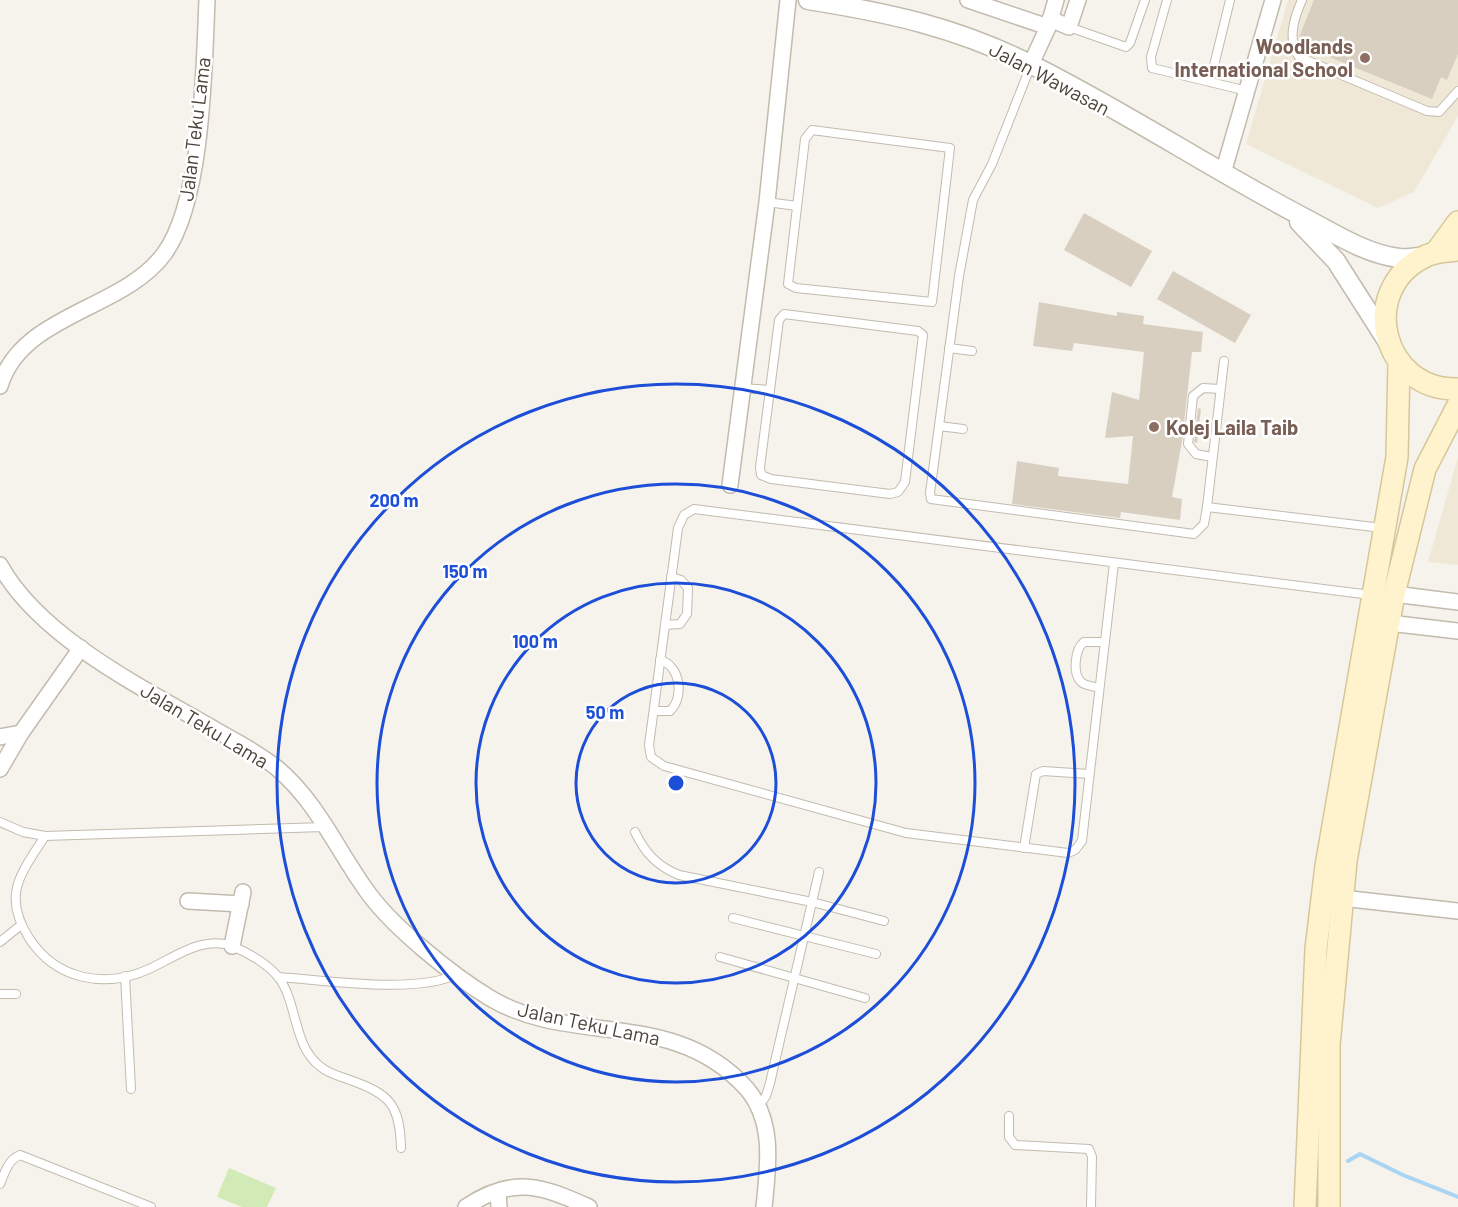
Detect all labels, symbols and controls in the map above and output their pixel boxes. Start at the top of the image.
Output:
place label: Woodlands International School [1175,34,1353,81]
street label: Jalan Wawasan [986,36,1114,120]
marker: Woodlands International School [1358,51,1372,65]
street label: Jalan Teku Lama [173,56,215,202]
place label: Kolej Laila Taib [1166,415,1298,439]
marker: Kolej Laila Taib [1147,420,1161,434]
text: 200 m [369,489,419,511]
text: 150 m [443,560,487,582]
text: 100 m [512,630,558,652]
street label: Jalan Teku Lama [137,677,273,773]
text: 50 m [586,701,624,723]
centre of rings [666,773,686,793]
street label: Jalan Teku Lama [516,996,662,1050]

